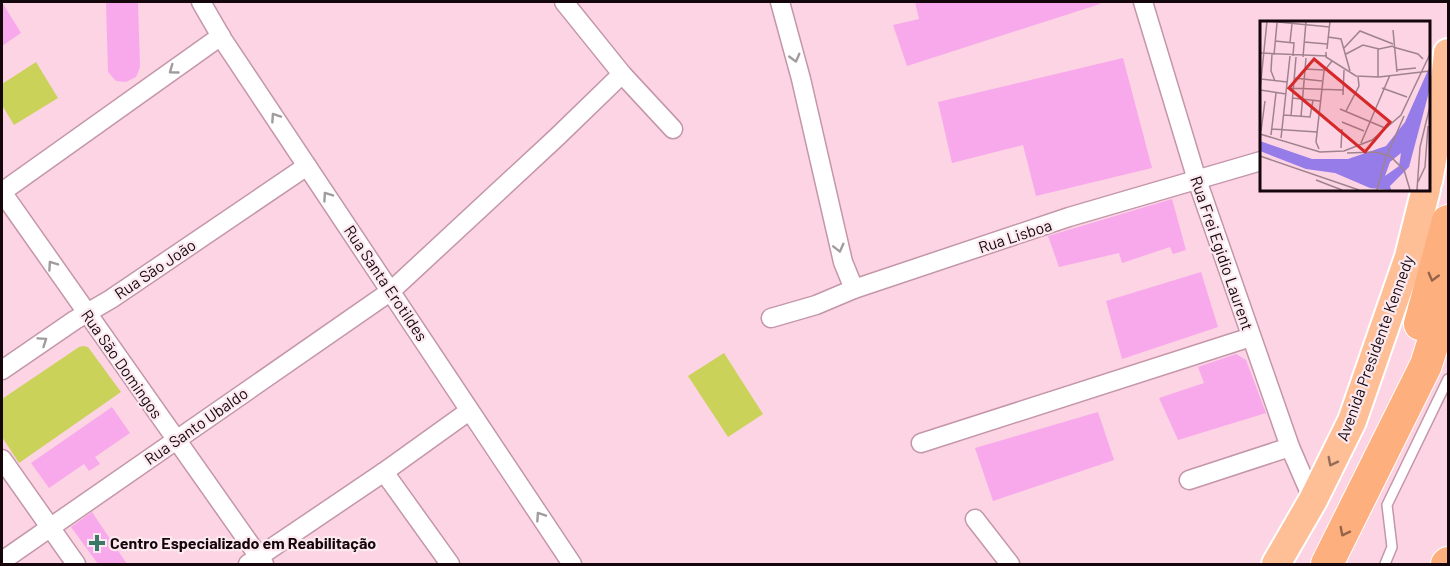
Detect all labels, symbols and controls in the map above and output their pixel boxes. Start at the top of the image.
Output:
inset map [1260,21,1429,190]
one-way arrow [788,52,800,63]
one-way arrow [169,63,180,74]
one-way arrow [271,112,282,123]
street label: Rua Frei Egidio Laurent [1187,173,1258,332]
one-way arrow [323,192,334,203]
street label: Rua Lisboa [976,215,1054,256]
street label: Rua Santa Erotildes [341,221,432,344]
street label: Rua São João [111,234,199,303]
one-way arrow [832,243,845,253]
street label: Avenida Presidente Kennedy [1332,252,1417,443]
one-way arrow [48,261,59,272]
one-way arrow [1428,271,1440,282]
street label: Rua São Domingos [78,306,167,422]
one-way arrow [37,337,48,348]
street label: Rua Santo Ubaldo [140,383,251,468]
one-way arrow [1327,455,1339,466]
one-way arrow [535,512,547,522]
one-way arrow [1339,526,1351,537]
place label: Centro Especializado em Reabilitação [110,533,376,552]
marker: Centro Especializado em Reabilitação [88,534,106,552]

